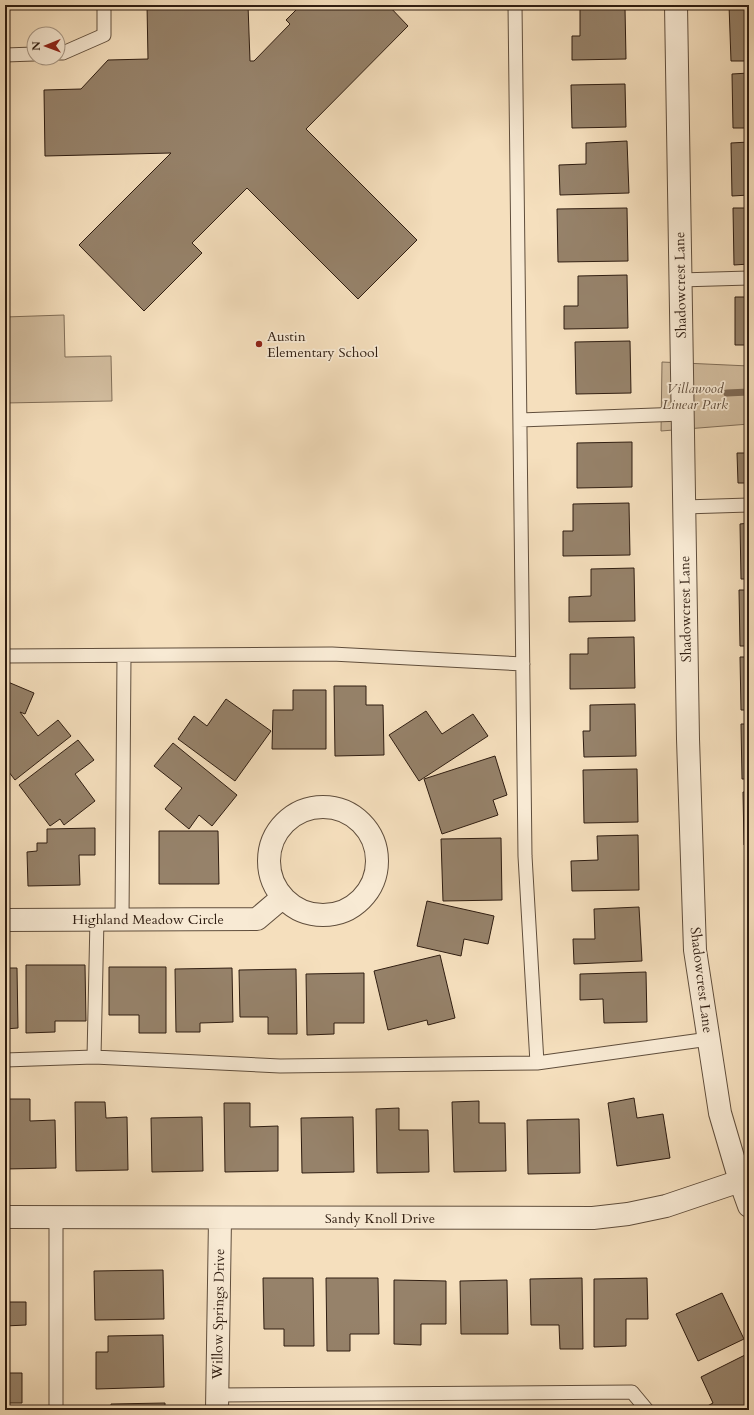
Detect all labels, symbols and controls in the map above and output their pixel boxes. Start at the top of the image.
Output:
north arrow [26,26,66,66]
text: N [29,41,44,51]
street label: Shadowcrest Lane [670,232,691,338]
place label: Austin Elementary School [267,327,379,362]
marker: Austin Elementary School [254,339,264,349]
park label: Villawood Linear Park [662,379,728,414]
street label: Shadowcrest Lane [675,556,696,662]
street label: Highland Meadow Circle [72,910,224,929]
street label: Shadowcrest Lane [686,926,717,1034]
street label: Sandy Knoll Drive [325,1209,435,1228]
street label: Willow Springs Drive [208,1249,229,1381]

